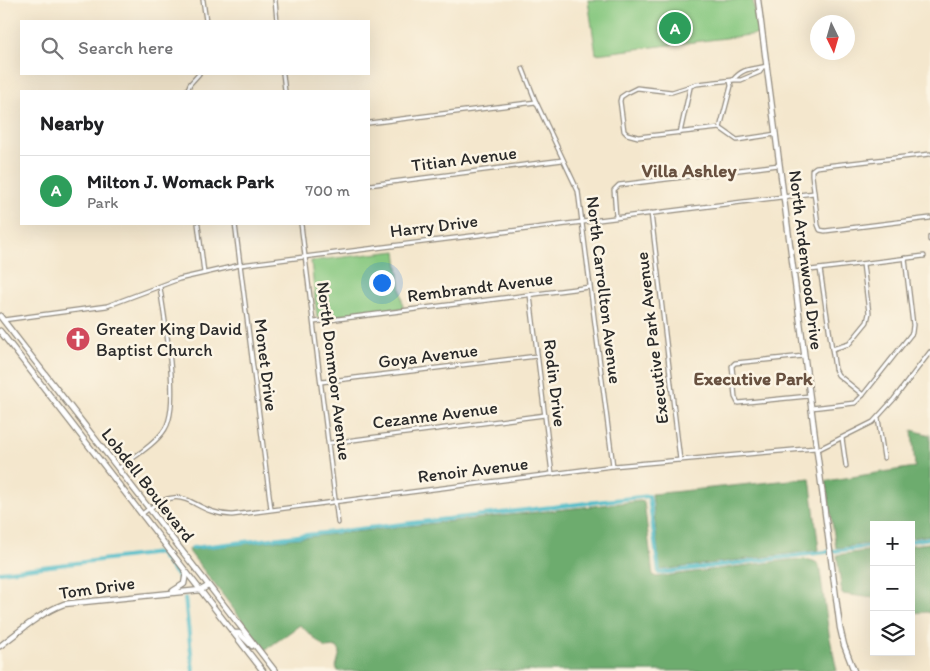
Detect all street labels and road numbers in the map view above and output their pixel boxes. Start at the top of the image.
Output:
street label: Titian Avenue [410,142,518,176]
street label: North Ardenwood Drive [784,169,828,351]
street label: North Carrollton Avenue [582,195,626,385]
street label: Harry Drive [389,210,479,242]
street label: Executive Park Avenue [631,251,673,425]
street label: Rembrandt Avenue [406,267,554,307]
street label: North Donmoor Avenue [312,280,356,462]
street label: Monet Drive [249,318,283,412]
street label: Rodin Drive [539,338,571,428]
street label: Goya Avenue [377,339,479,373]
street label: Cezanne Avenue [371,396,499,434]
street label: Lobdell Boulevard [97,423,200,547]
street label: Renoir Avenue [416,452,530,488]
street label: Tom Drive [58,572,136,604]

